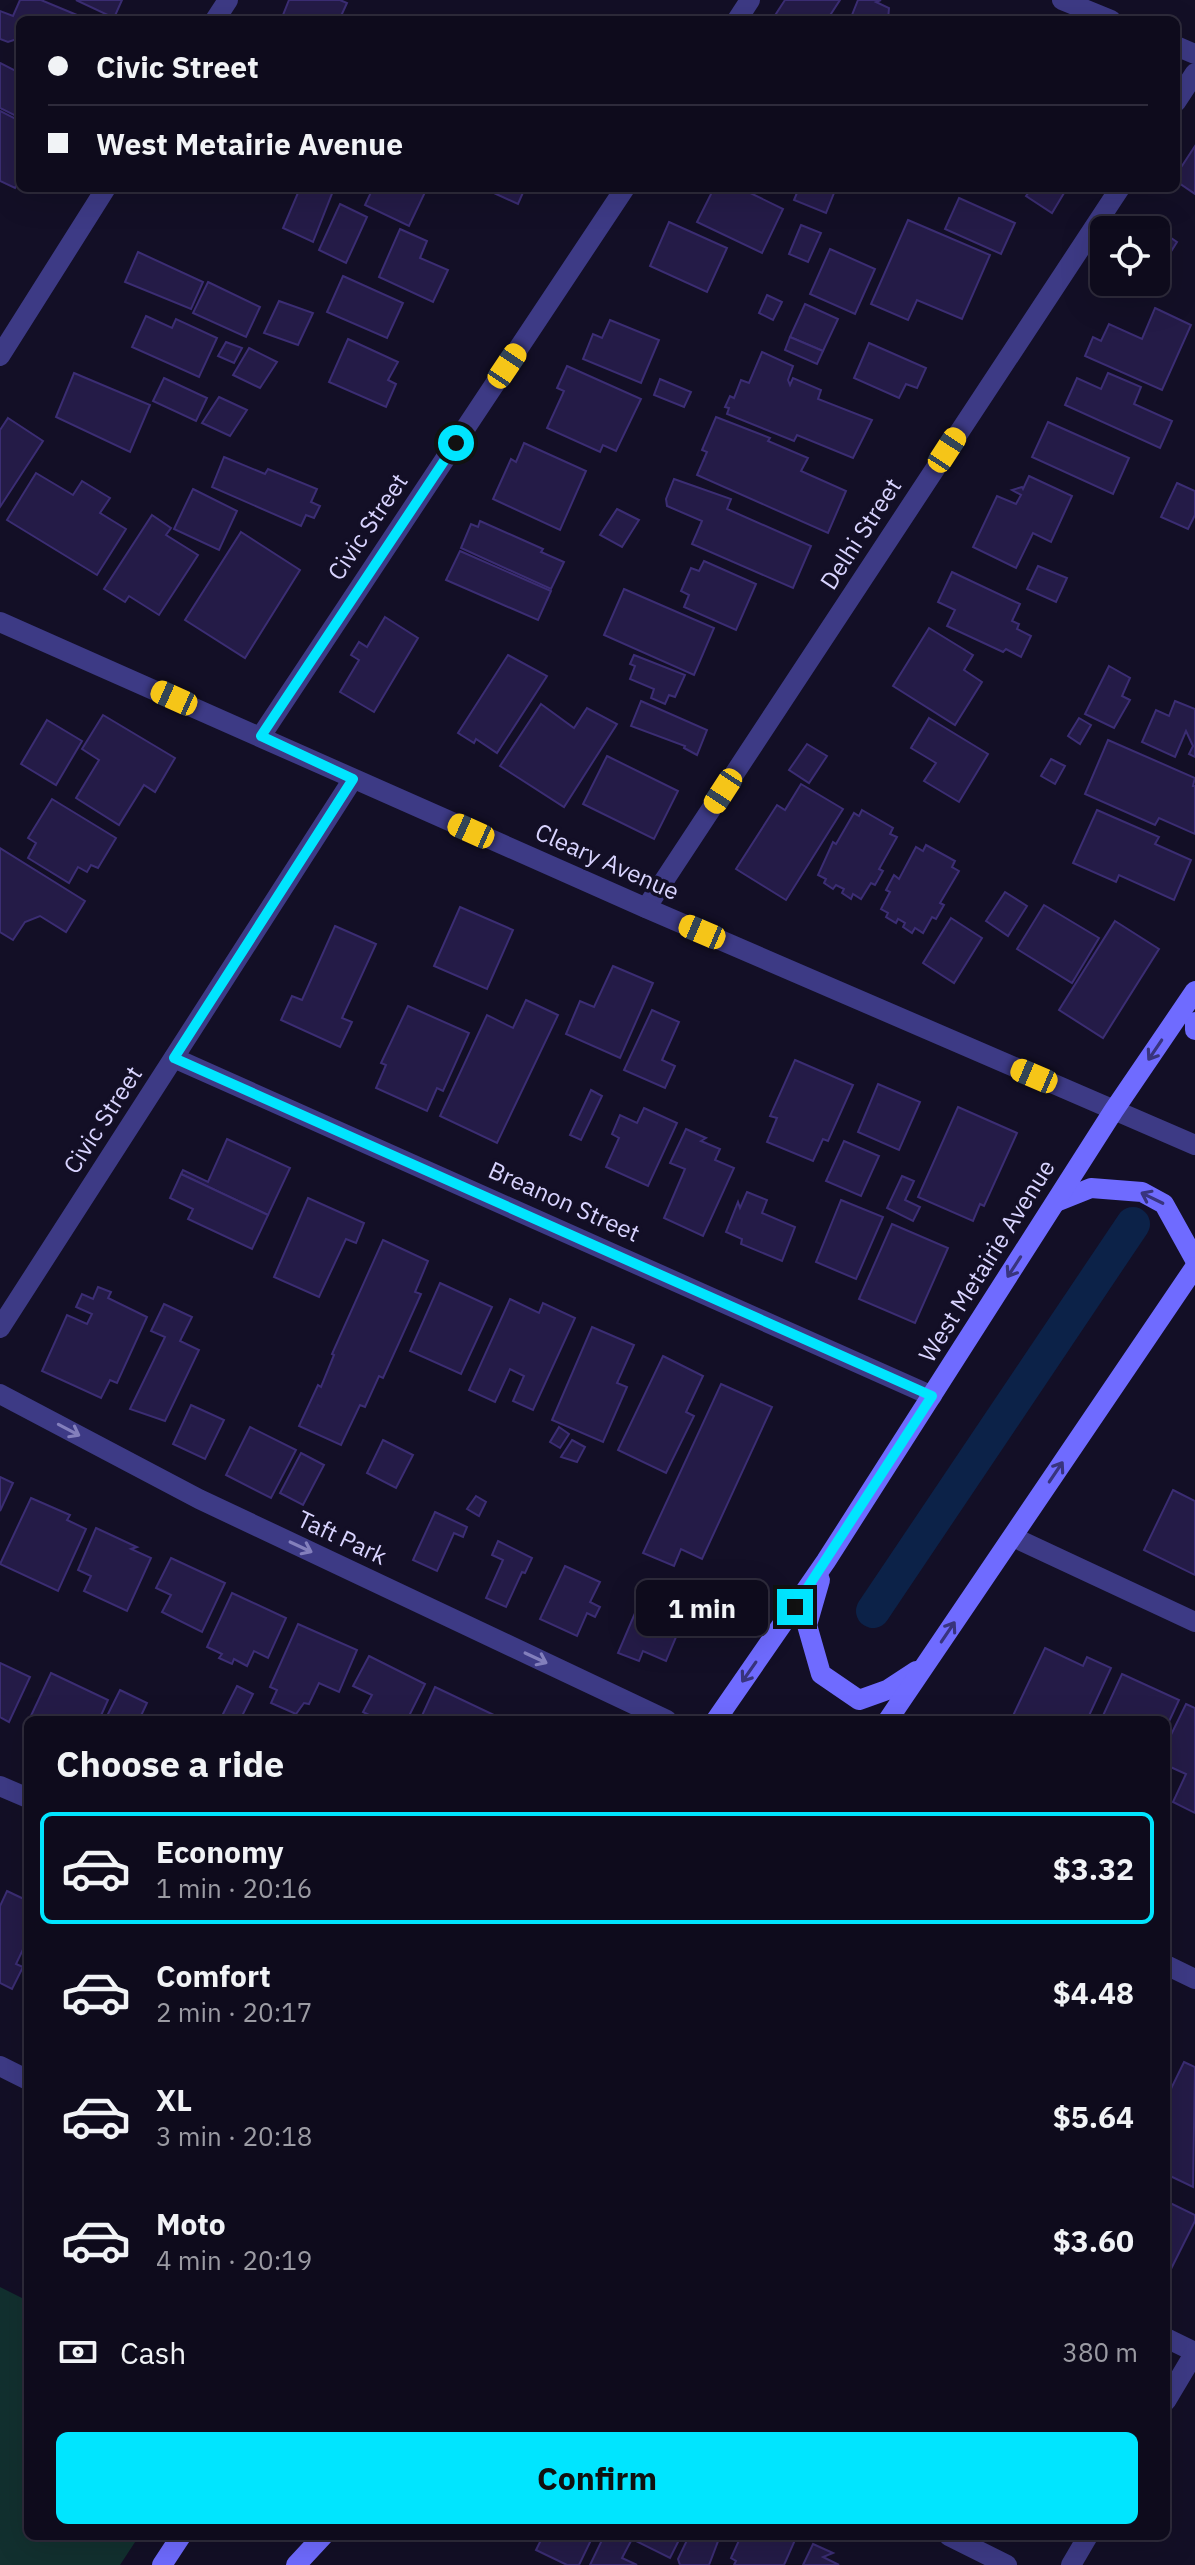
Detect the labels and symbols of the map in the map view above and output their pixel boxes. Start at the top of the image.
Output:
car [484,339,530,393]
car [924,423,970,477]
route start [438,425,474,461]
street label: Civic Street [320,467,415,586]
street label: Delhi Street [812,472,908,595]
car [147,677,201,719]
car [700,764,746,818]
car [444,810,498,852]
street label: Cleary Avenue [530,815,684,907]
car [675,912,729,952]
one-way arrow [1147,1039,1163,1061]
car [1007,1056,1061,1096]
street label: Civic Street [55,1059,149,1179]
street label: Breanon Street [484,1153,645,1249]
street label: West Metairie Avenue [911,1153,1062,1368]
one-way arrow [1140,1189,1164,1205]
one-way arrow [1006,1256,1023,1278]
one-way arrow [57,1423,80,1439]
one-way arrow [1048,1462,1064,1484]
street label: Taft Park [292,1502,393,1572]
one-way arrow [289,1540,313,1555]
callout: 1 min [635,1579,767,1635]
route end [777,1589,813,1625]
one-way arrow [940,1622,956,1644]
one-way arrow [524,1651,548,1666]
one-way arrow [741,1661,757,1683]

